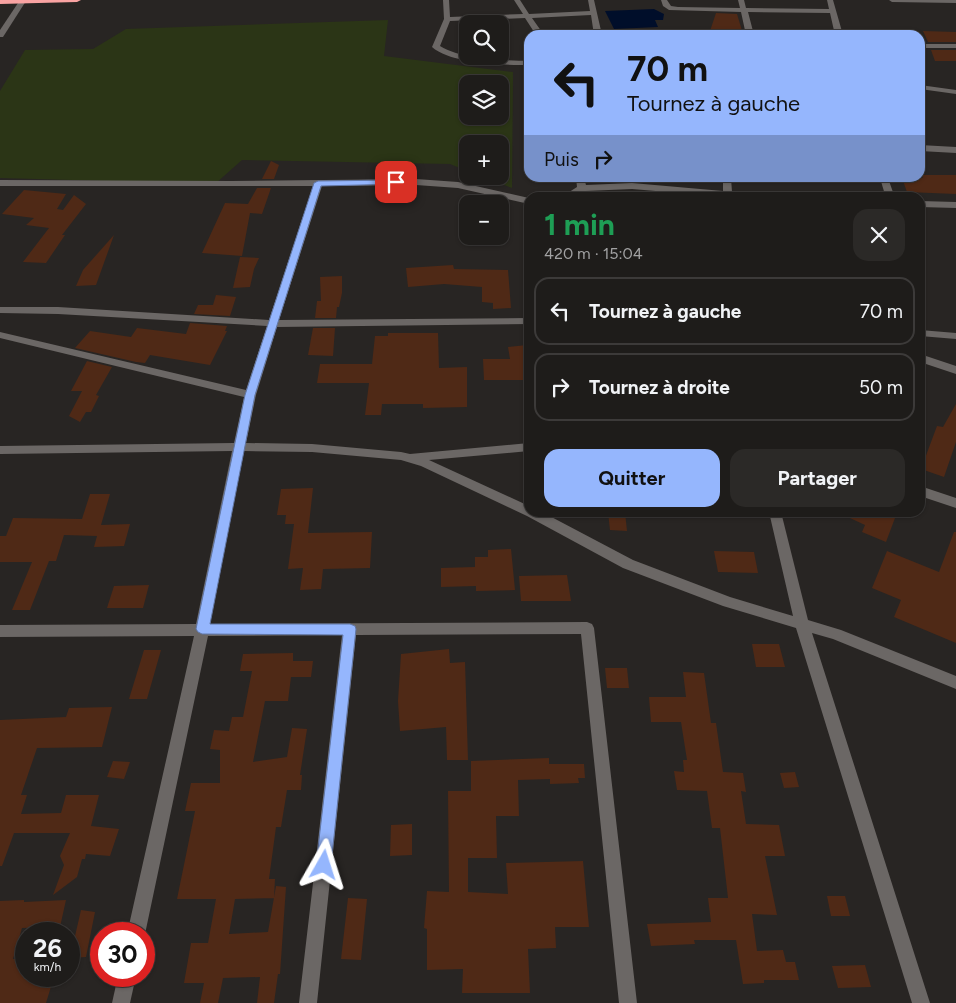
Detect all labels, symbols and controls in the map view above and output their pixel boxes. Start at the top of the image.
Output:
map controls [459,15,509,245]
button: search [459,15,509,65]
text: 70 m [627,48,708,90]
icon: left [544,50,609,115]
button: layers [459,75,509,125]
text: Tournez à gauche [627,90,800,117]
button: + [459,135,509,185]
icon: right [589,145,617,173]
text: Puis [544,148,579,171]
pin [375,161,417,203]
icon: arrive [382,168,410,196]
button: − [459,195,509,245]
text: 1 min [544,206,615,243]
button: close [853,209,905,261]
text: 420 m · 15:04 [544,244,643,263]
icon: left [546,297,574,325]
text: Tournez à gauche [589,300,741,323]
text: 70 m [860,300,903,323]
icon: right [546,373,574,401]
text: Tournez à droite [589,376,730,399]
text: 50 m [859,376,903,399]
button: Quitter [544,449,720,507]
button: Partager [730,449,905,507]
position arrow [297,838,349,890]
speed limit sign: 30 [90,922,155,987]
text: 26 [33,933,62,963]
text: km/h [34,960,61,974]

